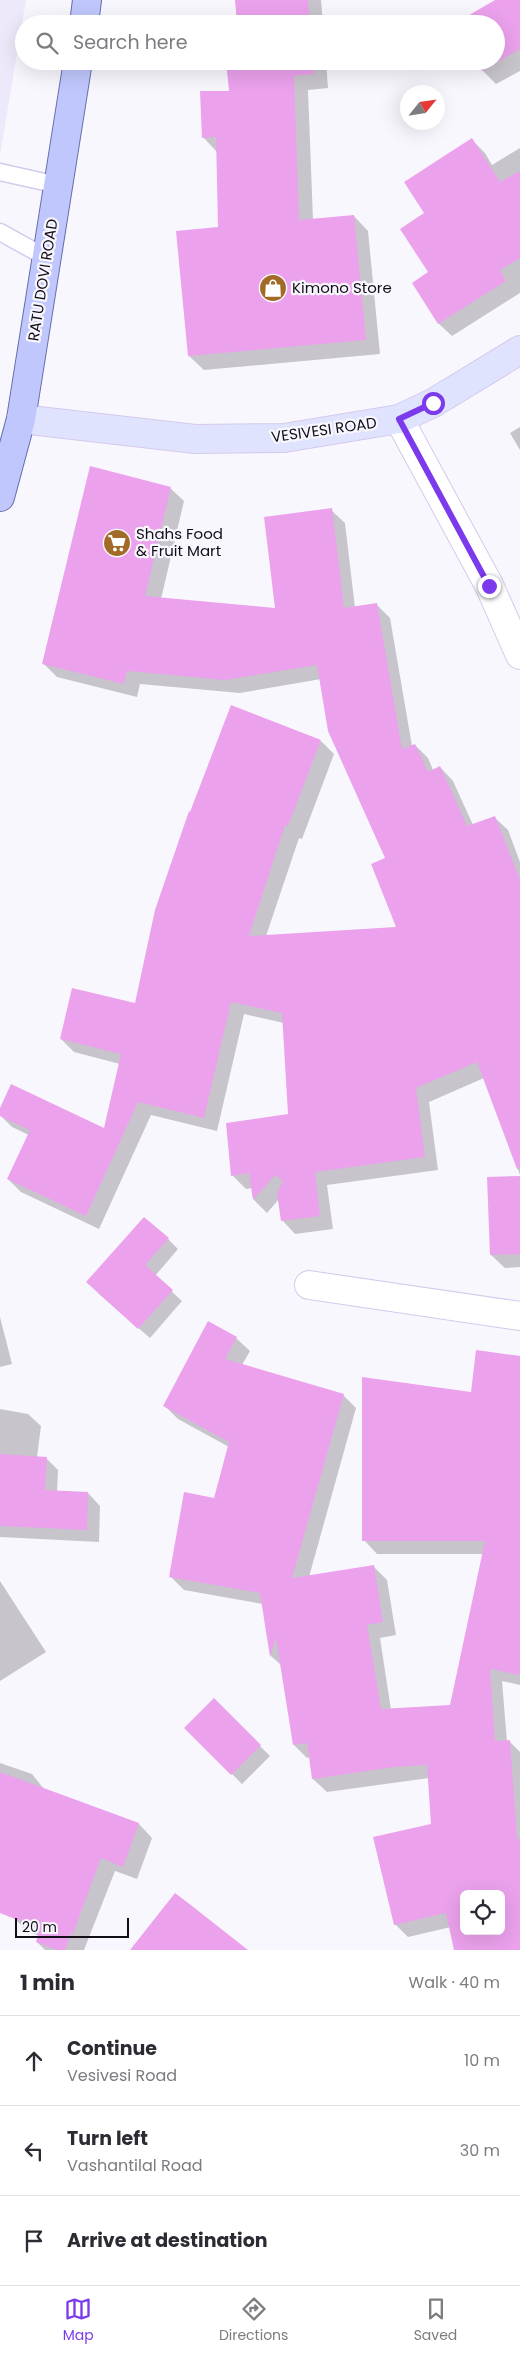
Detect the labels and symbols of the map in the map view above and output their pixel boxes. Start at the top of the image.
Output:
north arrow [400,85,445,130]
street label: RATU DOVI ROAD [22,217,63,342]
shop icon: Kimono Store [258,273,288,303]
place label: Kimono Store [292,277,392,298]
route start [422,392,445,415]
street label: VESIVESI ROAD [270,412,378,447]
place label: Shahs Food & Fruit Mart [136,523,223,561]
supermarket icon: Shahs Food & Fruit Mart [102,528,132,558]
route end [478,575,501,598]
scale bar [15,1915,129,1938]

